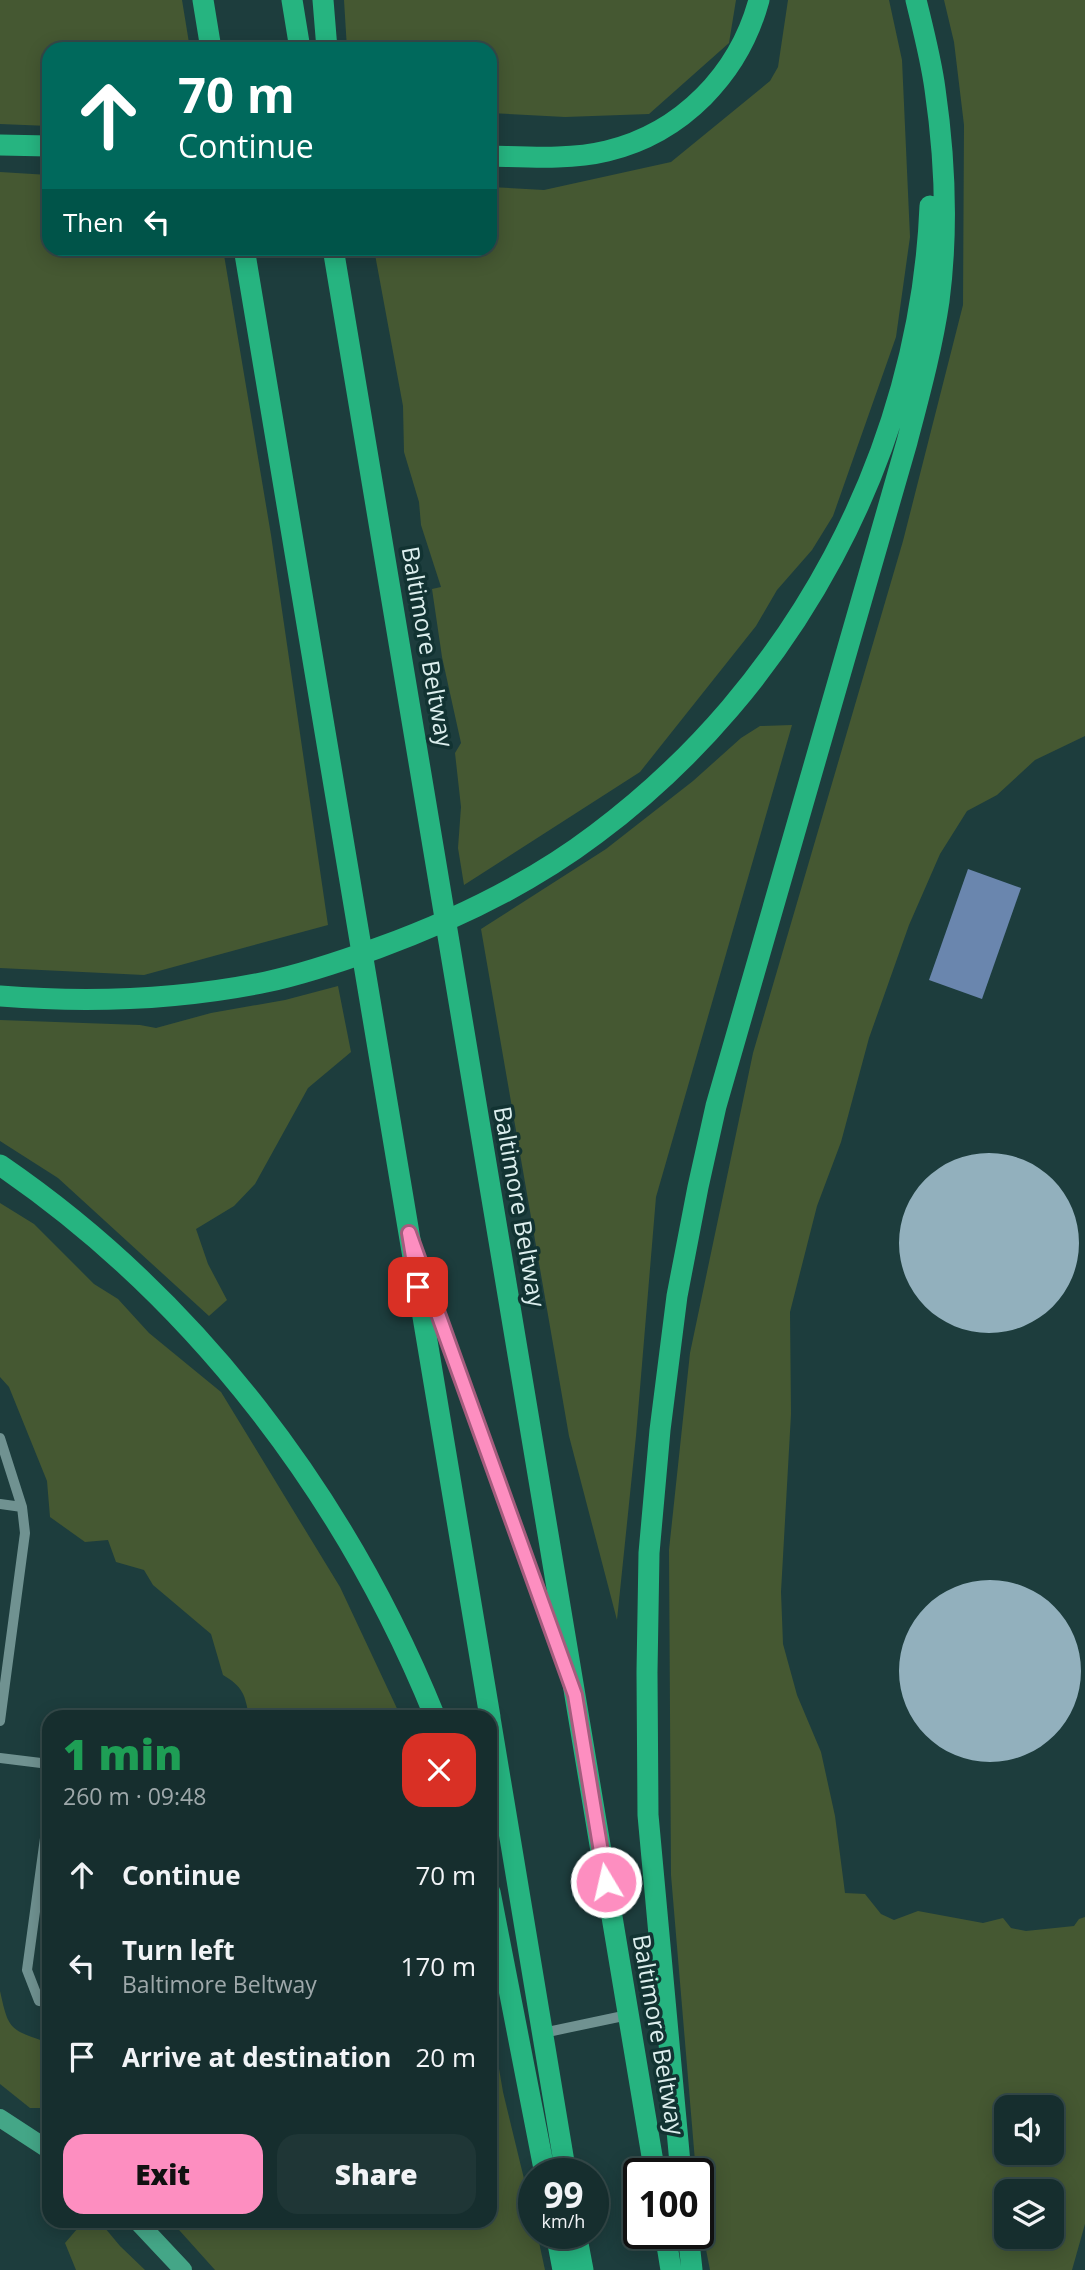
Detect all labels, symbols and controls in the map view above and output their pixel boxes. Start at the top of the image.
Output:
text: 70 m [178,61,295,127]
icon: ahead [63,70,154,161]
text: Continue [178,124,314,167]
icon: left [138,203,176,241]
text: Then [63,204,124,240]
street label: Baltimore Beltway [395,544,463,751]
street label: Baltimore Beltway [487,1104,555,1311]
pin [388,1257,448,1317]
icon: arrive [399,1268,437,1306]
text: 1 min [63,1725,182,1782]
button: close [402,1733,476,1807]
text: 260 m · 09:48 [63,1780,206,1812]
position arrow [569,1845,643,1919]
icon: ahead [63,1856,101,1894]
text: Continue [122,1857,241,1893]
text: 70 m [415,1857,476,1893]
text: Turn left [122,1932,234,1968]
street label: Baltimore Beltway [626,1932,694,2139]
icon: left [63,1947,101,1985]
text: 170 m [401,1948,476,1984]
text: Baltimore Beltway [122,1968,317,2000]
icon: arrive [63,2038,101,2076]
text: Arrive at destination [122,2039,391,2075]
text: 20 m [415,2039,476,2075]
map controls [994,2095,1064,2249]
button: sound [994,2095,1064,2165]
button: Exit [63,2134,263,2214]
button: Share [277,2134,476,2214]
speed limit sign: 100 [623,2158,714,2249]
text: 99 [543,2171,584,2218]
button: layers [994,2179,1064,2249]
text: km/h [542,2209,585,2233]

